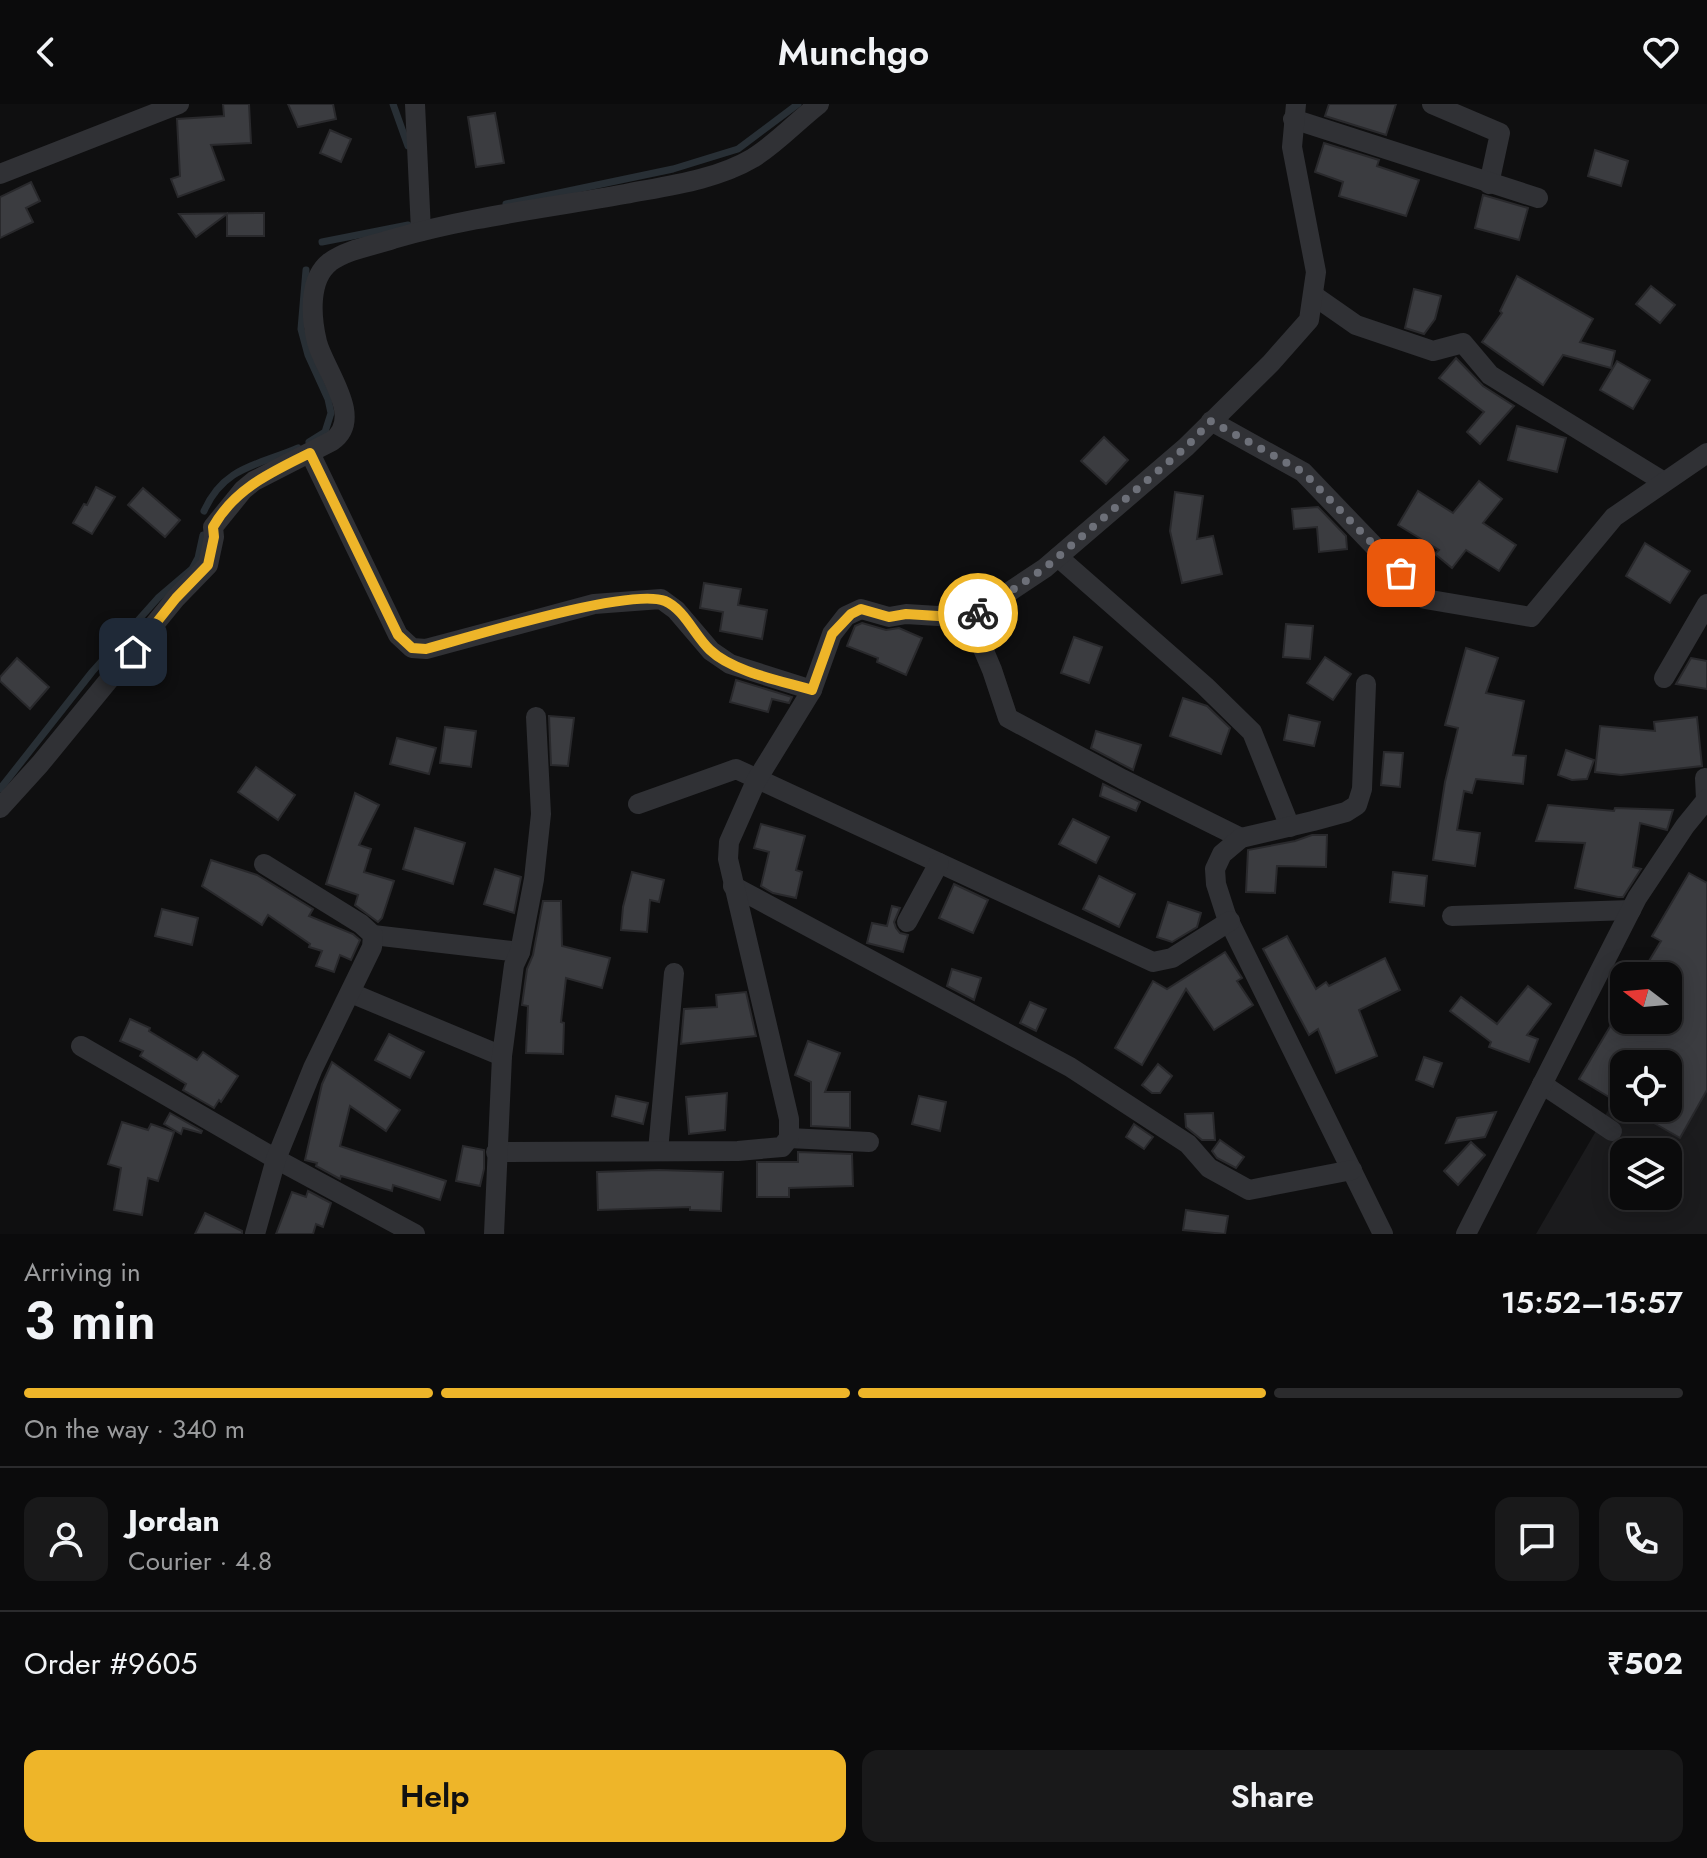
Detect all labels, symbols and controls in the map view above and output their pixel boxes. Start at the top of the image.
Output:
text: Munchgo [778,26,929,78]
icon: back [24,30,68,74]
icon: heart [1639,30,1683,74]
pin [1367,539,1435,607]
icon: bag [1379,551,1423,595]
courier [938,573,1018,653]
icon: bike [956,591,1000,635]
pin [99,618,167,686]
icon: home [111,630,155,674]
north arrow [1610,962,1682,1034]
map controls [1610,962,1682,1210]
button: locate [1610,1050,1682,1122]
button: layers [1610,1138,1682,1210]
text: Arriving in [24,1253,141,1291]
text: 15:52–15:57 [1501,1281,1683,1324]
text: 3 min [24,1283,156,1359]
text: On the way · 340 m [24,1410,245,1448]
button: person [24,1497,108,1581]
button: chat [1495,1497,1579,1581]
button: phone [1599,1497,1683,1581]
text: Jordan [128,1499,220,1542]
text: Courier · 4.8 [128,1542,272,1580]
text: Order #9605 [24,1642,197,1685]
text: ₹502 [1607,1642,1683,1685]
button: Help [24,1750,846,1842]
button: Share [862,1750,1683,1842]

